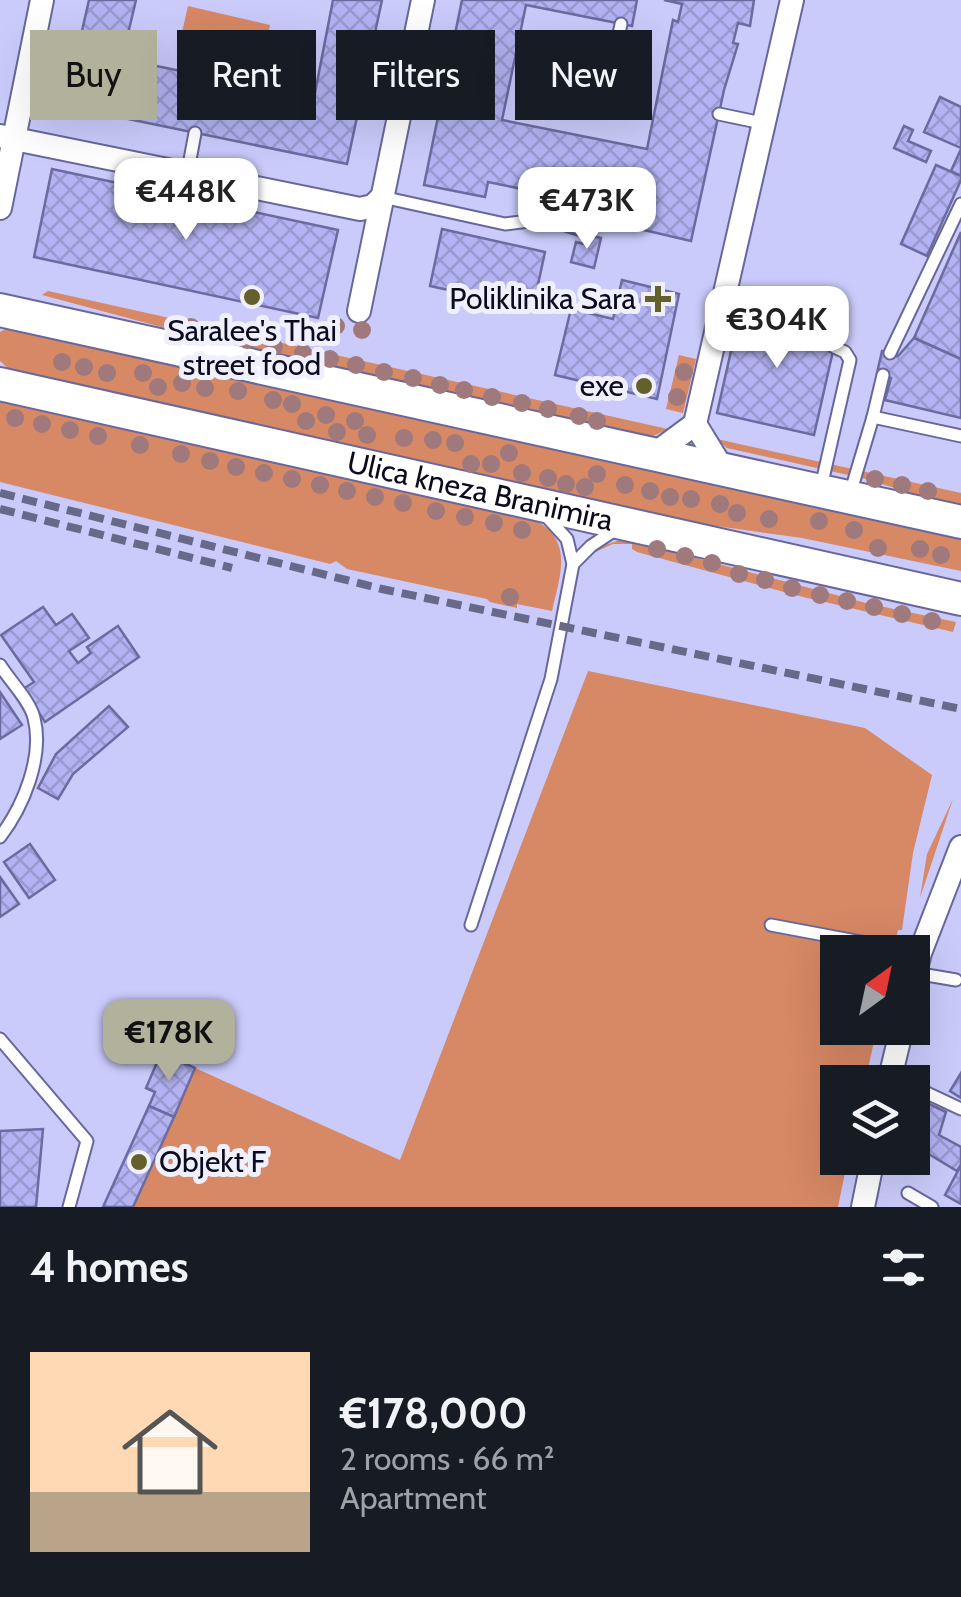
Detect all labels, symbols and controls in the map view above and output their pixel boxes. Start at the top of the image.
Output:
chip: Buy [30,30,157,120]
chip: Rent [177,30,316,120]
chip: Filters [336,30,495,120]
chip: New [515,30,652,120]
pin: €448K [116,158,256,243]
pin: €473K [517,167,657,252]
text: €448K [136,171,236,210]
text: €473K [540,180,634,219]
place label: Poliklinika Sara [449,280,637,317]
marker: Saralee's Thai street food [241,286,263,308]
marker: Poliklinika Sara [645,286,671,312]
pin: €304K [707,286,847,371]
text: €304K [727,299,827,338]
place label: Saralee's Thai street food [167,312,337,383]
place label: exe [580,367,624,404]
marker: exe [633,375,655,397]
street label: Ulica kneza Branimira [344,443,617,539]
north arrow [820,935,930,1045]
map controls [820,935,930,1175]
pin: €178K [99,999,239,1084]
text: €178K [125,1012,213,1051]
button: layers [820,1065,930,1175]
place label: Objekt F [159,1143,267,1180]
marker: Objekt F [128,1151,150,1173]
icon: filters [876,1240,931,1295]
text: 4 homes [30,1241,189,1293]
text: €178,000 [340,1387,528,1439]
icon: home [110,1392,230,1512]
text: 2 rooms · 66 m² [340,1439,554,1478]
text: Apartment [340,1478,487,1517]

